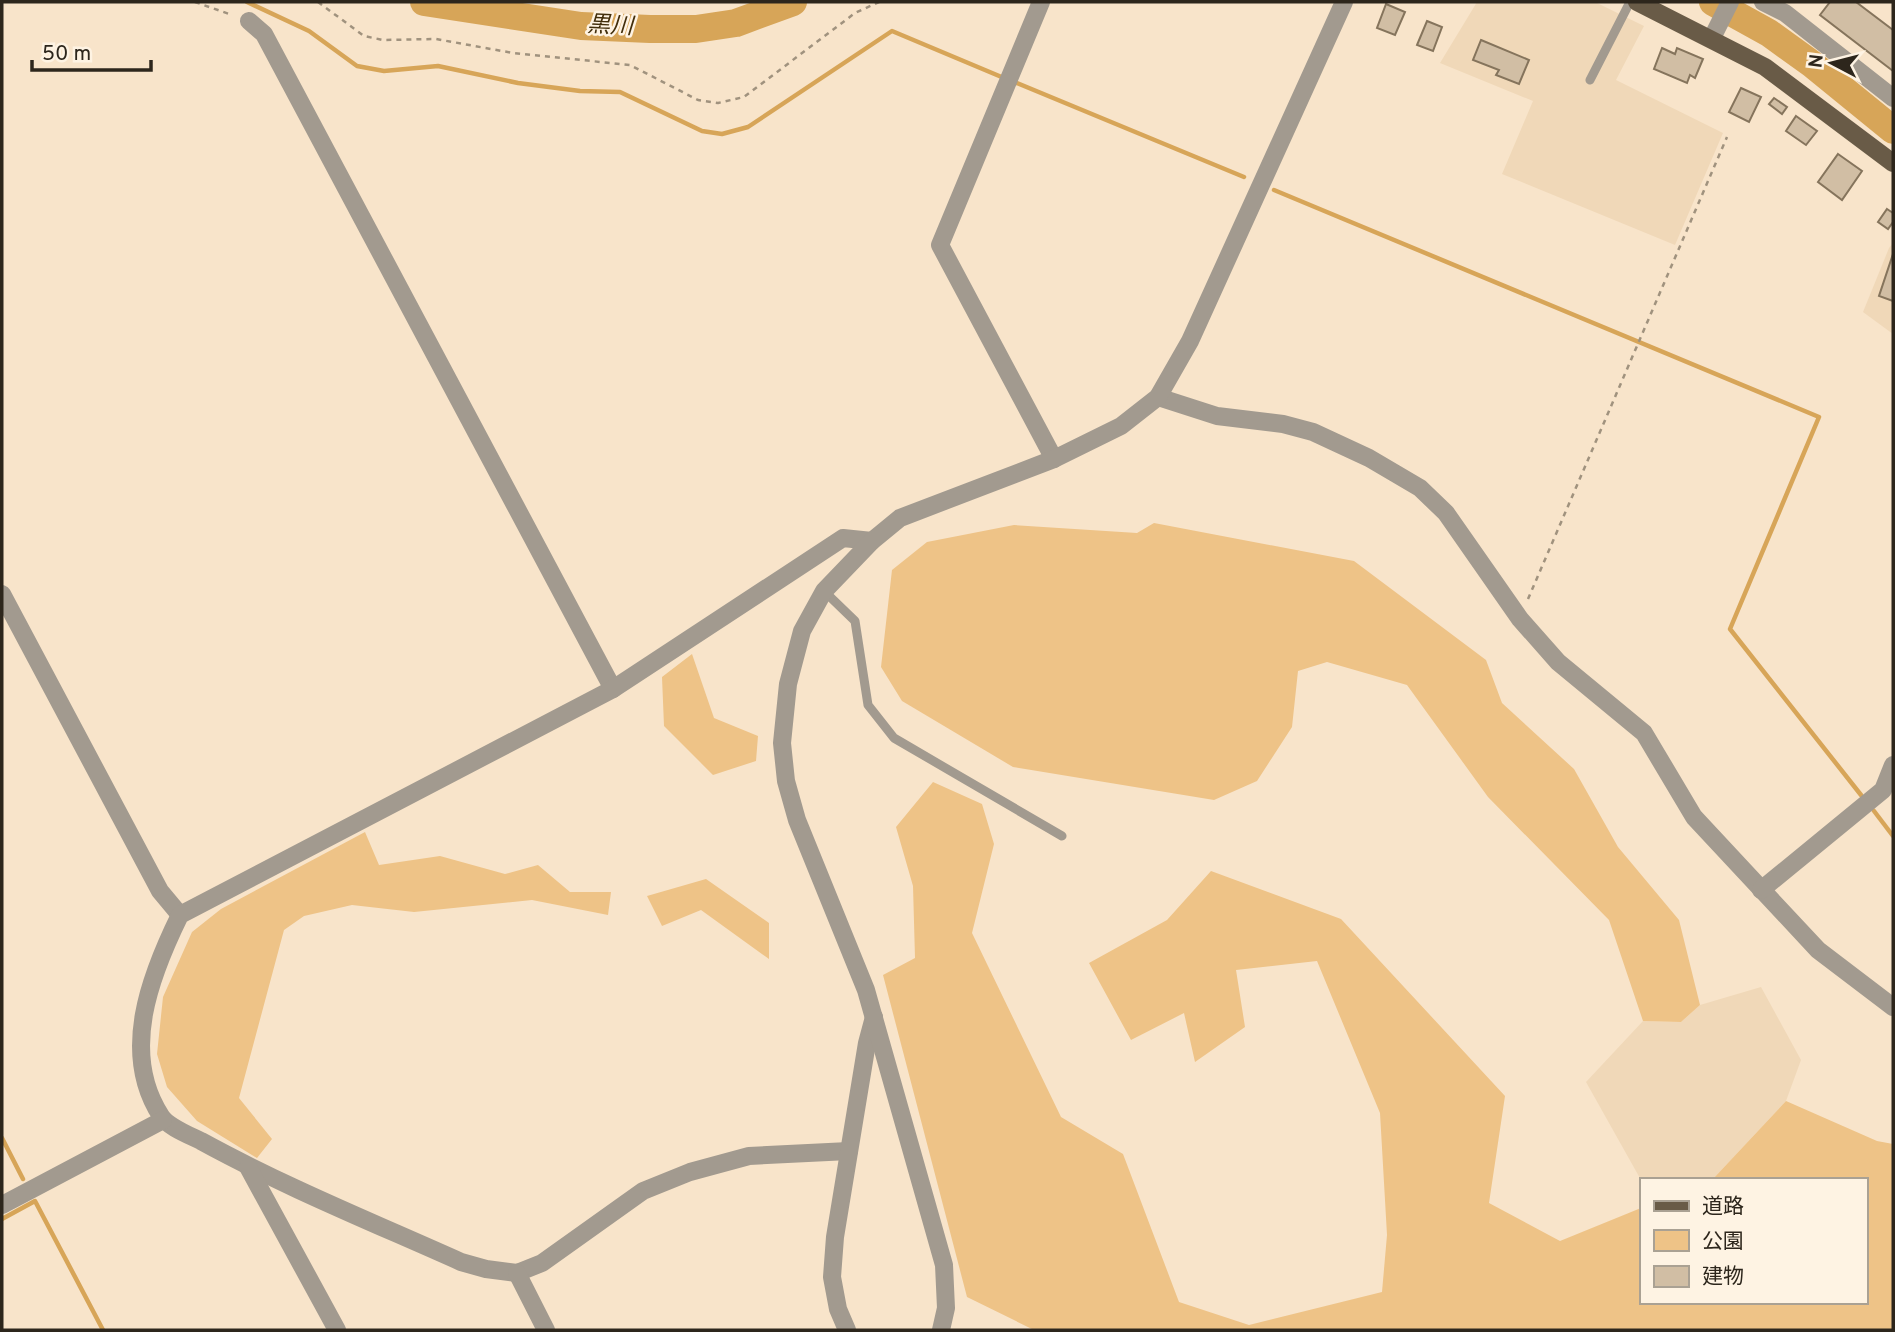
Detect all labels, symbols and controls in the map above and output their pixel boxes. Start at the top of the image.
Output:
water label: 黒川 [586,11,637,43]
scale bar [32,28,150,72]
north arrow [1797,28,1867,98]
text: 50 m [42,41,91,68]
text: N [1804,53,1830,69]
legend [1640,1178,1867,1304]
text: 道路 [1702,1194,1744,1221]
text: 公園 [1702,1229,1744,1256]
text: 建物 [1702,1264,1744,1291]

